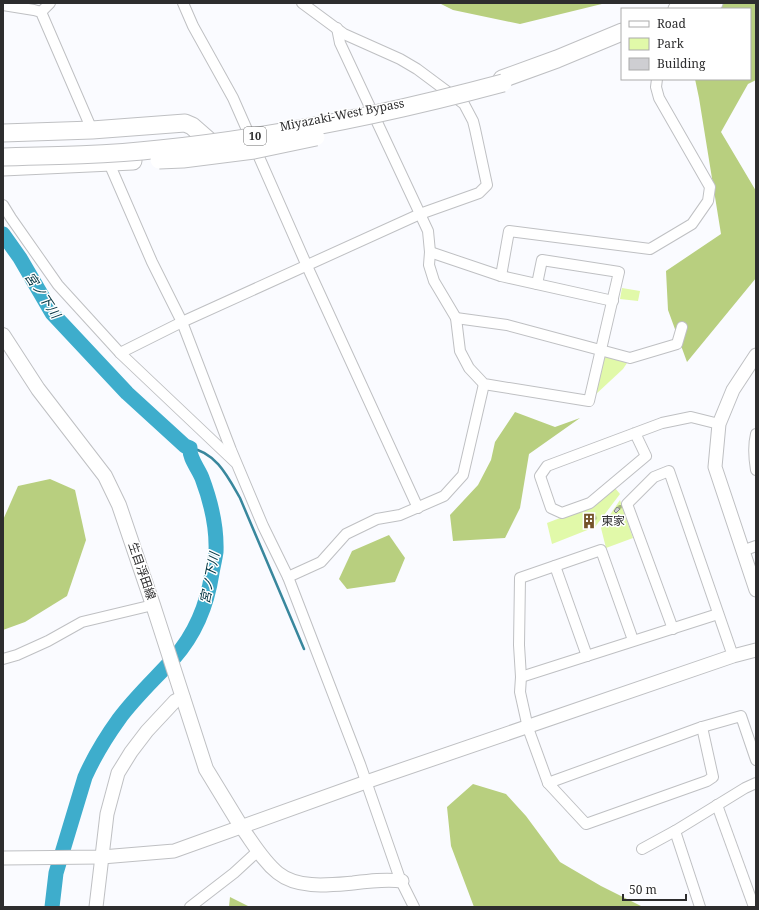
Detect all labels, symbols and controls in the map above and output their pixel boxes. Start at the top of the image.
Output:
legend [621,8,751,80]
text: Road [657,15,687,32]
text: Park [657,35,685,52]
text: Building [657,55,706,72]
street label: Miyazaki-West Bypass [278,94,406,135]
road number: 10 [244,127,266,145]
water label: 宮ノ下川 [21,268,66,323]
building icon: 東家 [580,512,598,530]
place label: 東家 [601,512,625,529]
street label: 生目浮田線 [125,540,160,602]
water label: 宮ノ下川 [195,549,223,605]
scale bar [623,876,686,902]
text: 50 m [629,881,657,898]

